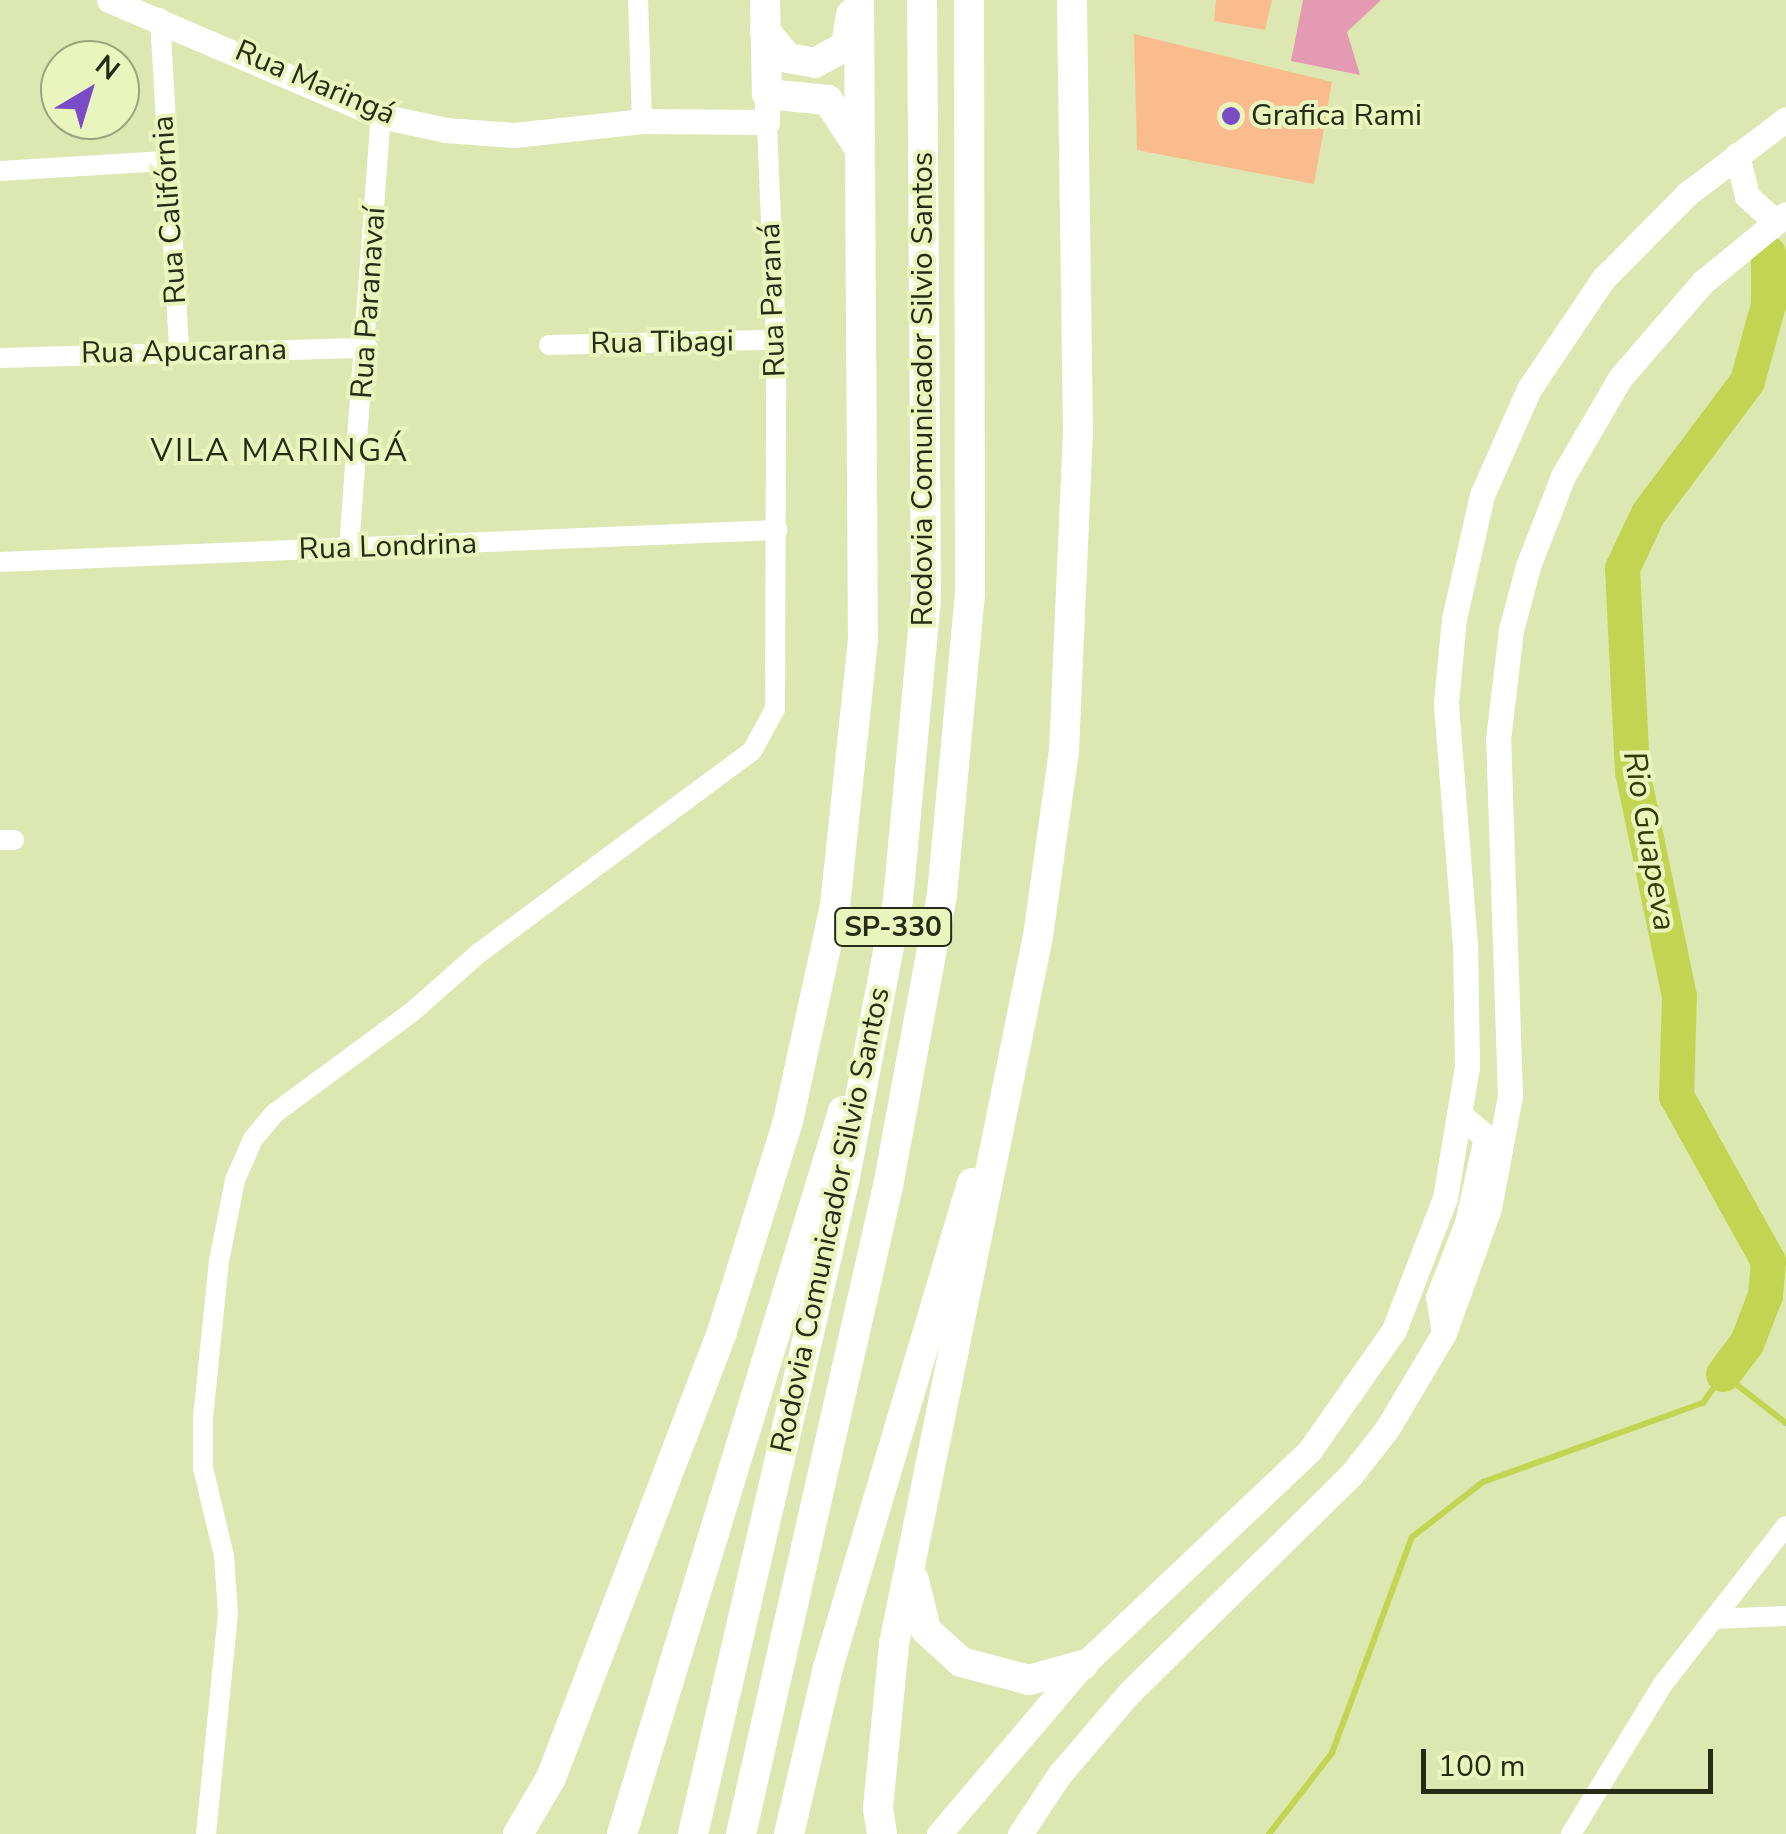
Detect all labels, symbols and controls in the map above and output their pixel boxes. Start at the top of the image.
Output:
street label: Rua Maringá [230,33,400,133]
north arrow [40,40,140,140]
text: N [87,47,127,89]
place label: Grafica Rami [1251,98,1422,134]
marker: Grafica Rami [1220,105,1242,127]
street label: Rua Califórnia [145,115,195,305]
street label: Rodovia Comunicador Silvio Santos [905,152,941,626]
street label: Rua Paranavaí [344,206,394,400]
street label: Rua Paraná [752,222,794,378]
street label: Rua Tibagi [590,324,734,362]
street label: Rua Apucarana [81,332,287,372]
district label: VILA MARINGÁ [150,432,410,470]
street label: Rua Londrina [298,526,478,568]
water label: Rio Guapeva [1614,748,1684,934]
road number: SP-330 [833,904,953,950]
street label: Rodovia Comunicador Silvio Santos [764,984,898,1456]
scale bar [1426,1729,1718,1791]
text: 100 m [1438,1746,1525,1787]

